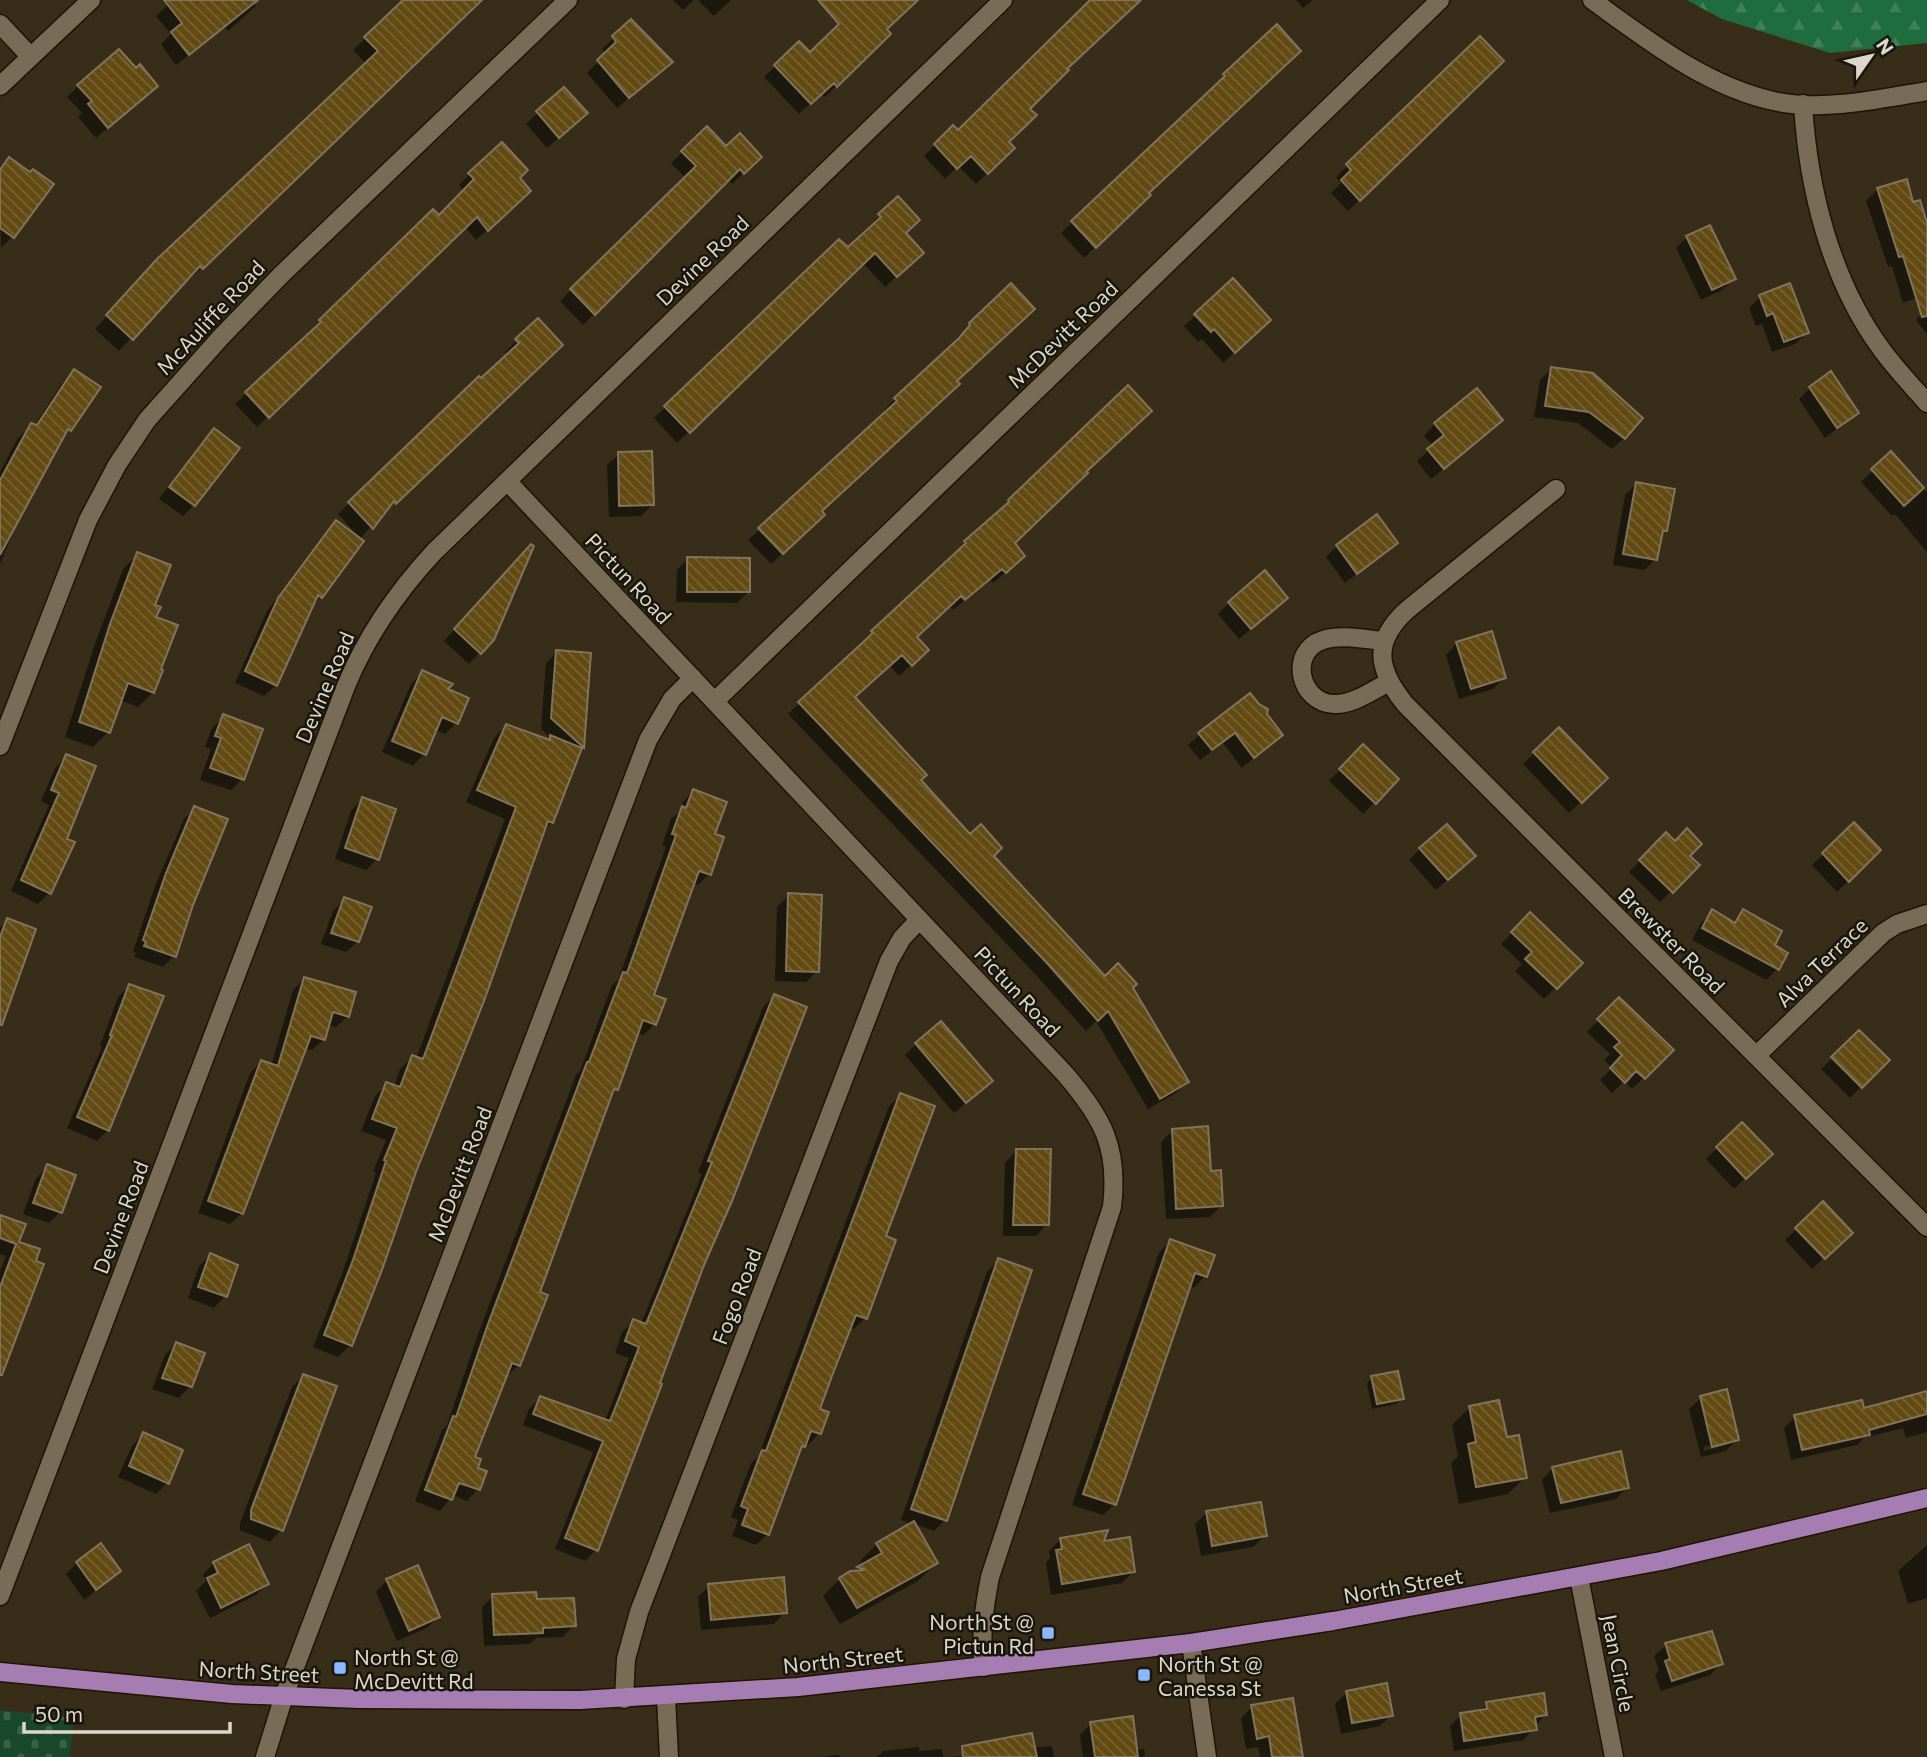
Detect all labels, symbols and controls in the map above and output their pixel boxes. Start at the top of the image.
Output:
north arrow [1836,21,1906,91]
text: N [1872,34,1899,59]
street label: Devine Road [651,210,753,310]
street label: McAuliffe Road [151,255,269,379]
street label: McDevitt Road [1002,275,1122,393]
street label: Pictun Road [581,528,677,628]
street label: Devine Road [289,628,359,746]
street label: Brewster Road [1614,882,1730,998]
street label: Alva Terrace [1770,912,1872,1012]
street label: Pictun Road [970,941,1066,1041]
street label: McDevitt Road [422,1103,496,1245]
street label: Devine Road [87,1157,153,1277]
street label: Fogo Road [706,1244,766,1348]
street label: North Street [1341,1562,1465,1608]
place label: North St @ Pictun Rd [929,1609,1034,1658]
street label: Jean Circle [1597,1612,1641,1714]
marker: North St @ Pictun Rd [1040,1625,1056,1641]
street label: North Street [782,1640,904,1678]
place label: North St @ McDevitt Rd [354,1644,474,1693]
place label: North St @ Canessa St [1158,1651,1263,1700]
street label: North Street [198,1655,320,1687]
marker: North St @ McDevitt Rd [332,1660,348,1676]
marker: North St @ Canessa St [1136,1667,1152,1683]
scale bar [24,1690,231,1734]
text: 50 m [35,1701,83,1726]

